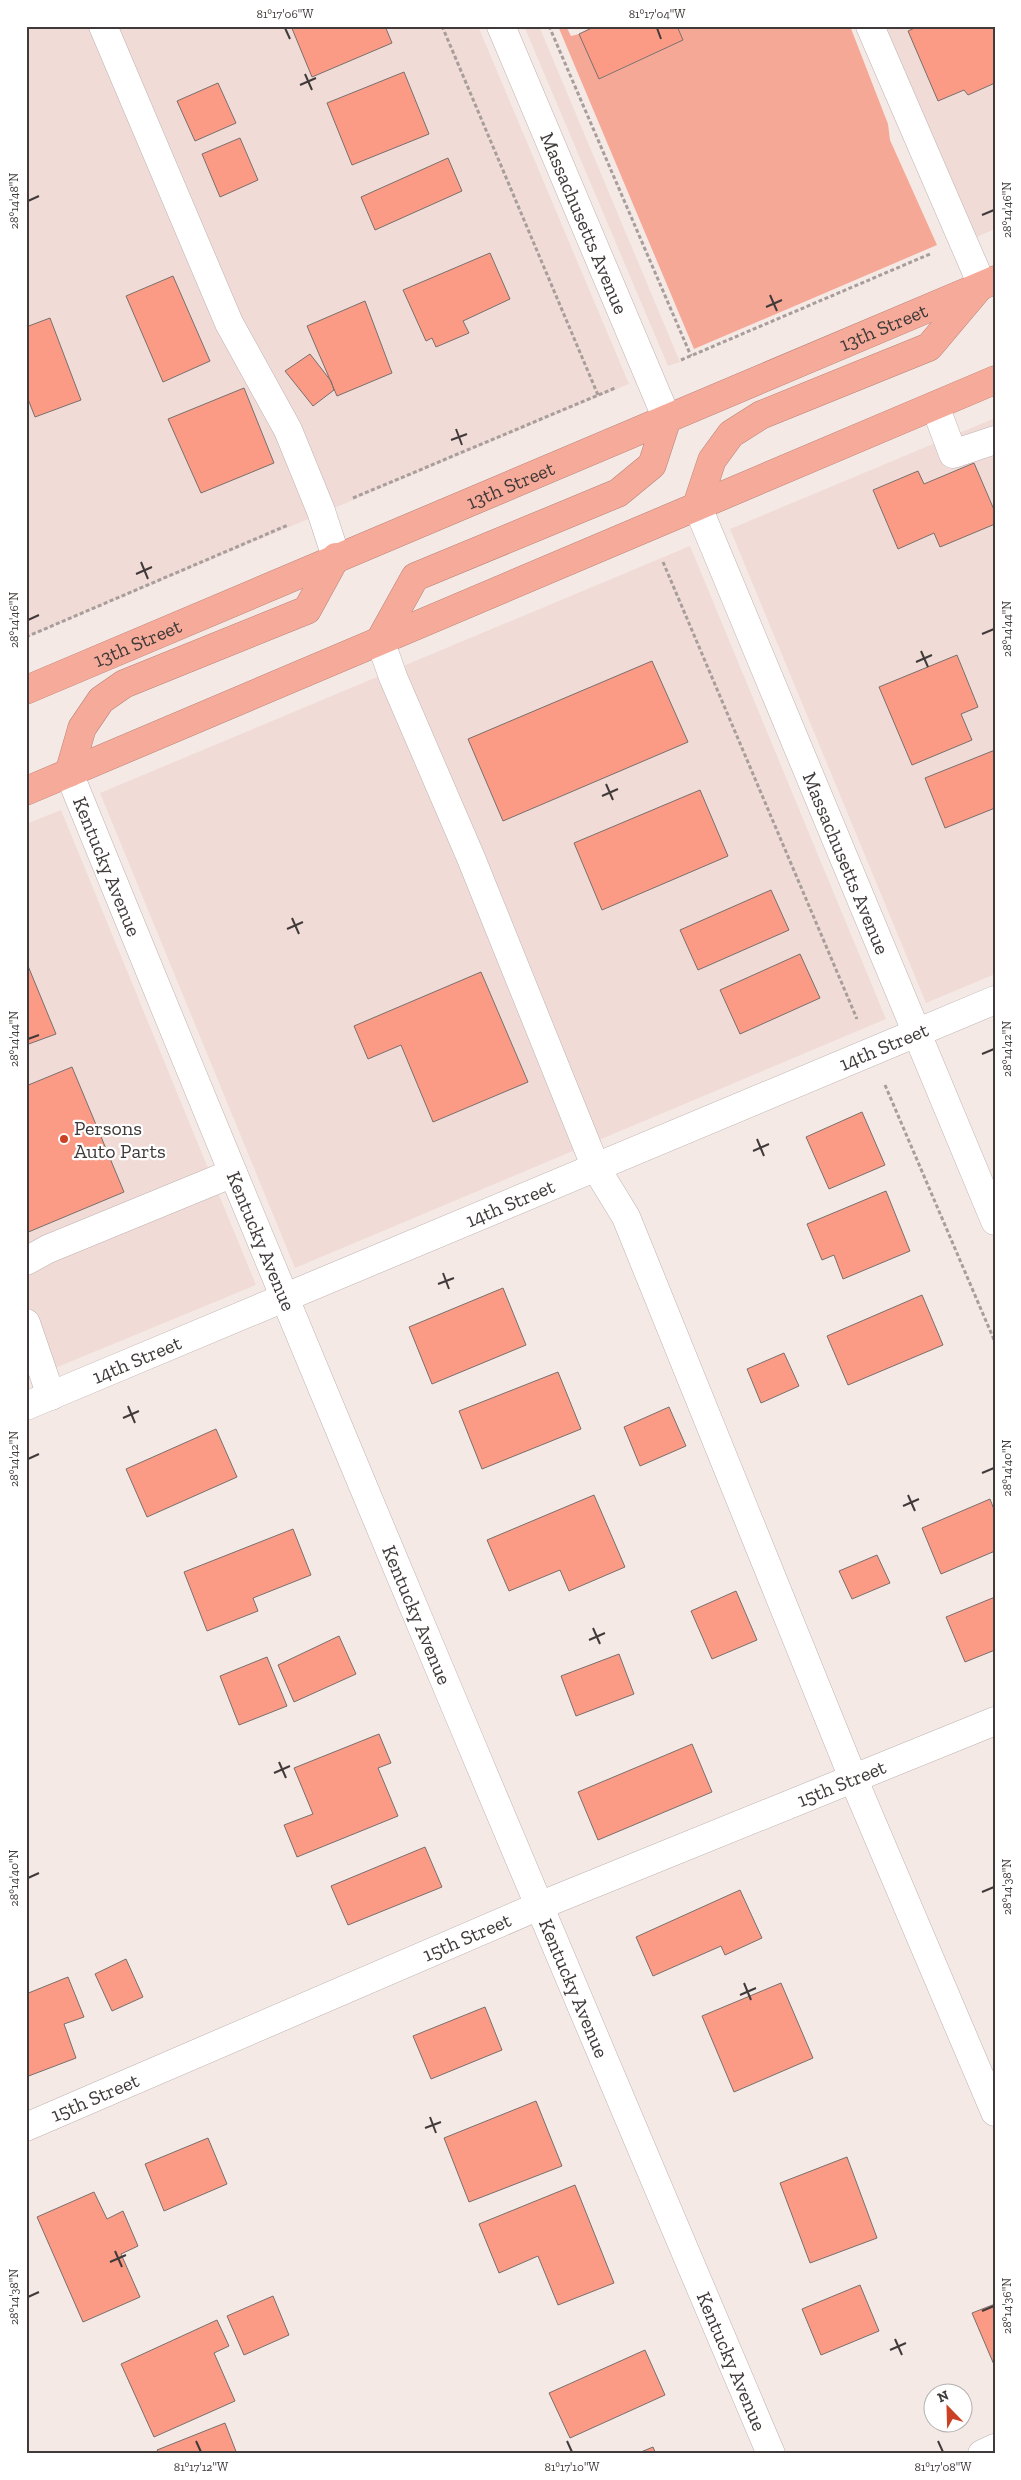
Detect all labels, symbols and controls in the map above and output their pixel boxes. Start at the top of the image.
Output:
text: 81°17'06"W [257,7,314,21]
text: 81°17'04"W [629,7,686,21]
street label: Massachusetts Avenue [535,129,633,318]
text: 28°14'48"N [7,173,21,229]
text: 28°14'46"N [1000,182,1014,238]
street label: 13th Street [836,298,932,356]
street label: 13th Street [463,456,559,514]
text: 28°14'46"N [7,592,21,648]
text: 28°14'44"N [1000,601,1014,657]
street label: 13th Street [90,613,186,672]
street label: Massachusetts Avenue [798,769,895,958]
street label: Kentucky Avenue [68,793,146,940]
text: 28°14'44"N [7,1011,21,1067]
street label: 14th Street [836,1017,932,1076]
text: 28°14'42"N [1000,1021,1014,1077]
place label: Persons Auto Parts [74,1116,166,1163]
marker: Persons Auto Parts [58,1133,70,1145]
street label: Kentucky Avenue [222,1168,301,1314]
street label: 14th Street [462,1174,559,1232]
street label: 14th Street [89,1330,185,1389]
text: 28°14'42"N [7,1431,21,1487]
text: 28°14'40"N [1000,1439,1014,1496]
street label: Kentucky Avenue [377,1542,457,1688]
street label: 15th Street [794,1754,890,1812]
text: 28°14'40"N [7,1849,21,1906]
text: 28°14'38"N [1000,1859,1014,1915]
street label: 15th Street [419,1907,515,1967]
street label: Kentucky Avenue [534,1915,614,2061]
street label: 15th Street [47,2068,143,2127]
text: 28°14'38"N [7,2269,21,2325]
text: 28°14'36"N [1000,2278,1014,2334]
street label: Kentucky Avenue [692,2288,772,2434]
north arrow [924,2382,974,2432]
text: N [935,2386,952,2406]
text: 81°17'12"W [174,2460,229,2474]
text: 81°17'10"W [544,2460,600,2474]
text: 81°17'08"W [915,2460,972,2474]

